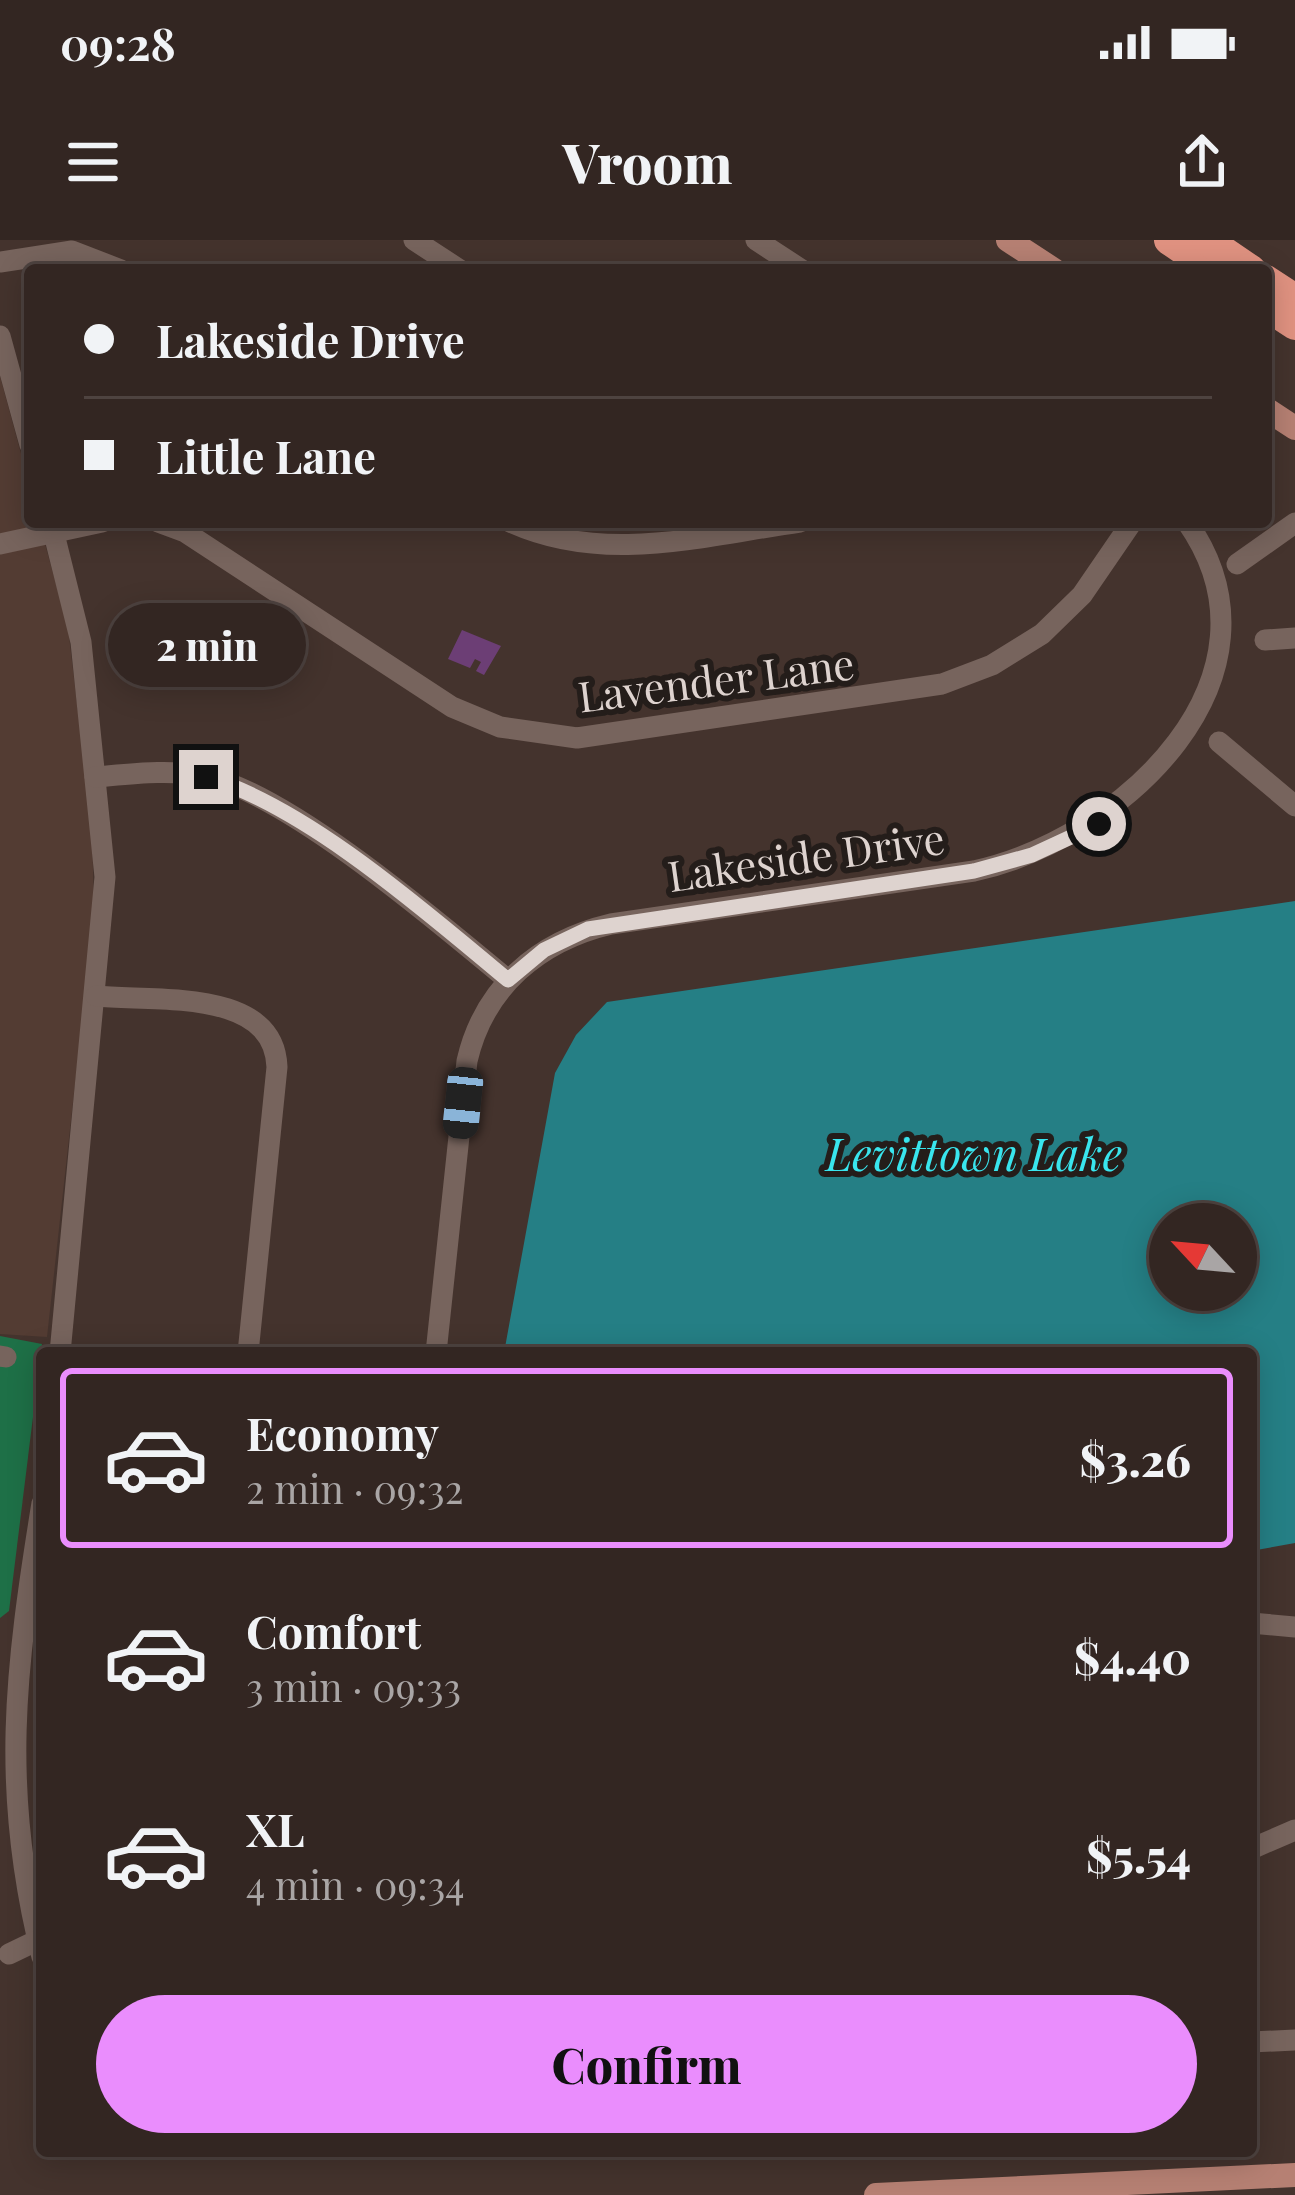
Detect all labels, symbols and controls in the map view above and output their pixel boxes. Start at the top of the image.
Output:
text: 09:28 [60,12,176,72]
text: Vroom [563,126,732,198]
icon: menu [60,129,126,195]
icon: share [1169,129,1235,195]
text: Lakeside Drive [156,309,465,369]
text: Little Lane [156,425,376,485]
callout: 2 min [107,603,305,687]
text: 2 min [156,619,258,671]
street label: Lavender Lane [575,634,857,724]
route end [179,750,233,804]
route start [1072,797,1126,851]
street label: Lakeside Drive [664,809,948,903]
car [441,1065,485,1141]
water label: Levittown Lake [824,1122,1122,1182]
north arrow [1149,1203,1257,1311]
map controls [1149,1203,1257,1311]
text: Economy [246,1402,439,1462]
icon: car [102,1404,210,1512]
text: $3.26 [1079,1428,1191,1488]
text: 2 min · 09:32 [246,1462,463,1514]
text: Comfort [246,1600,421,1660]
icon: car [102,1602,210,1710]
text: $4.40 [1074,1626,1191,1686]
text: 3 min · 09:33 [246,1660,461,1712]
text: XL [246,1798,305,1858]
icon: car [102,1800,210,1908]
text: $5.54 [1086,1824,1191,1884]
text: 4 min · 09:34 [246,1858,465,1910]
button: Confirm [96,1995,1197,2133]

